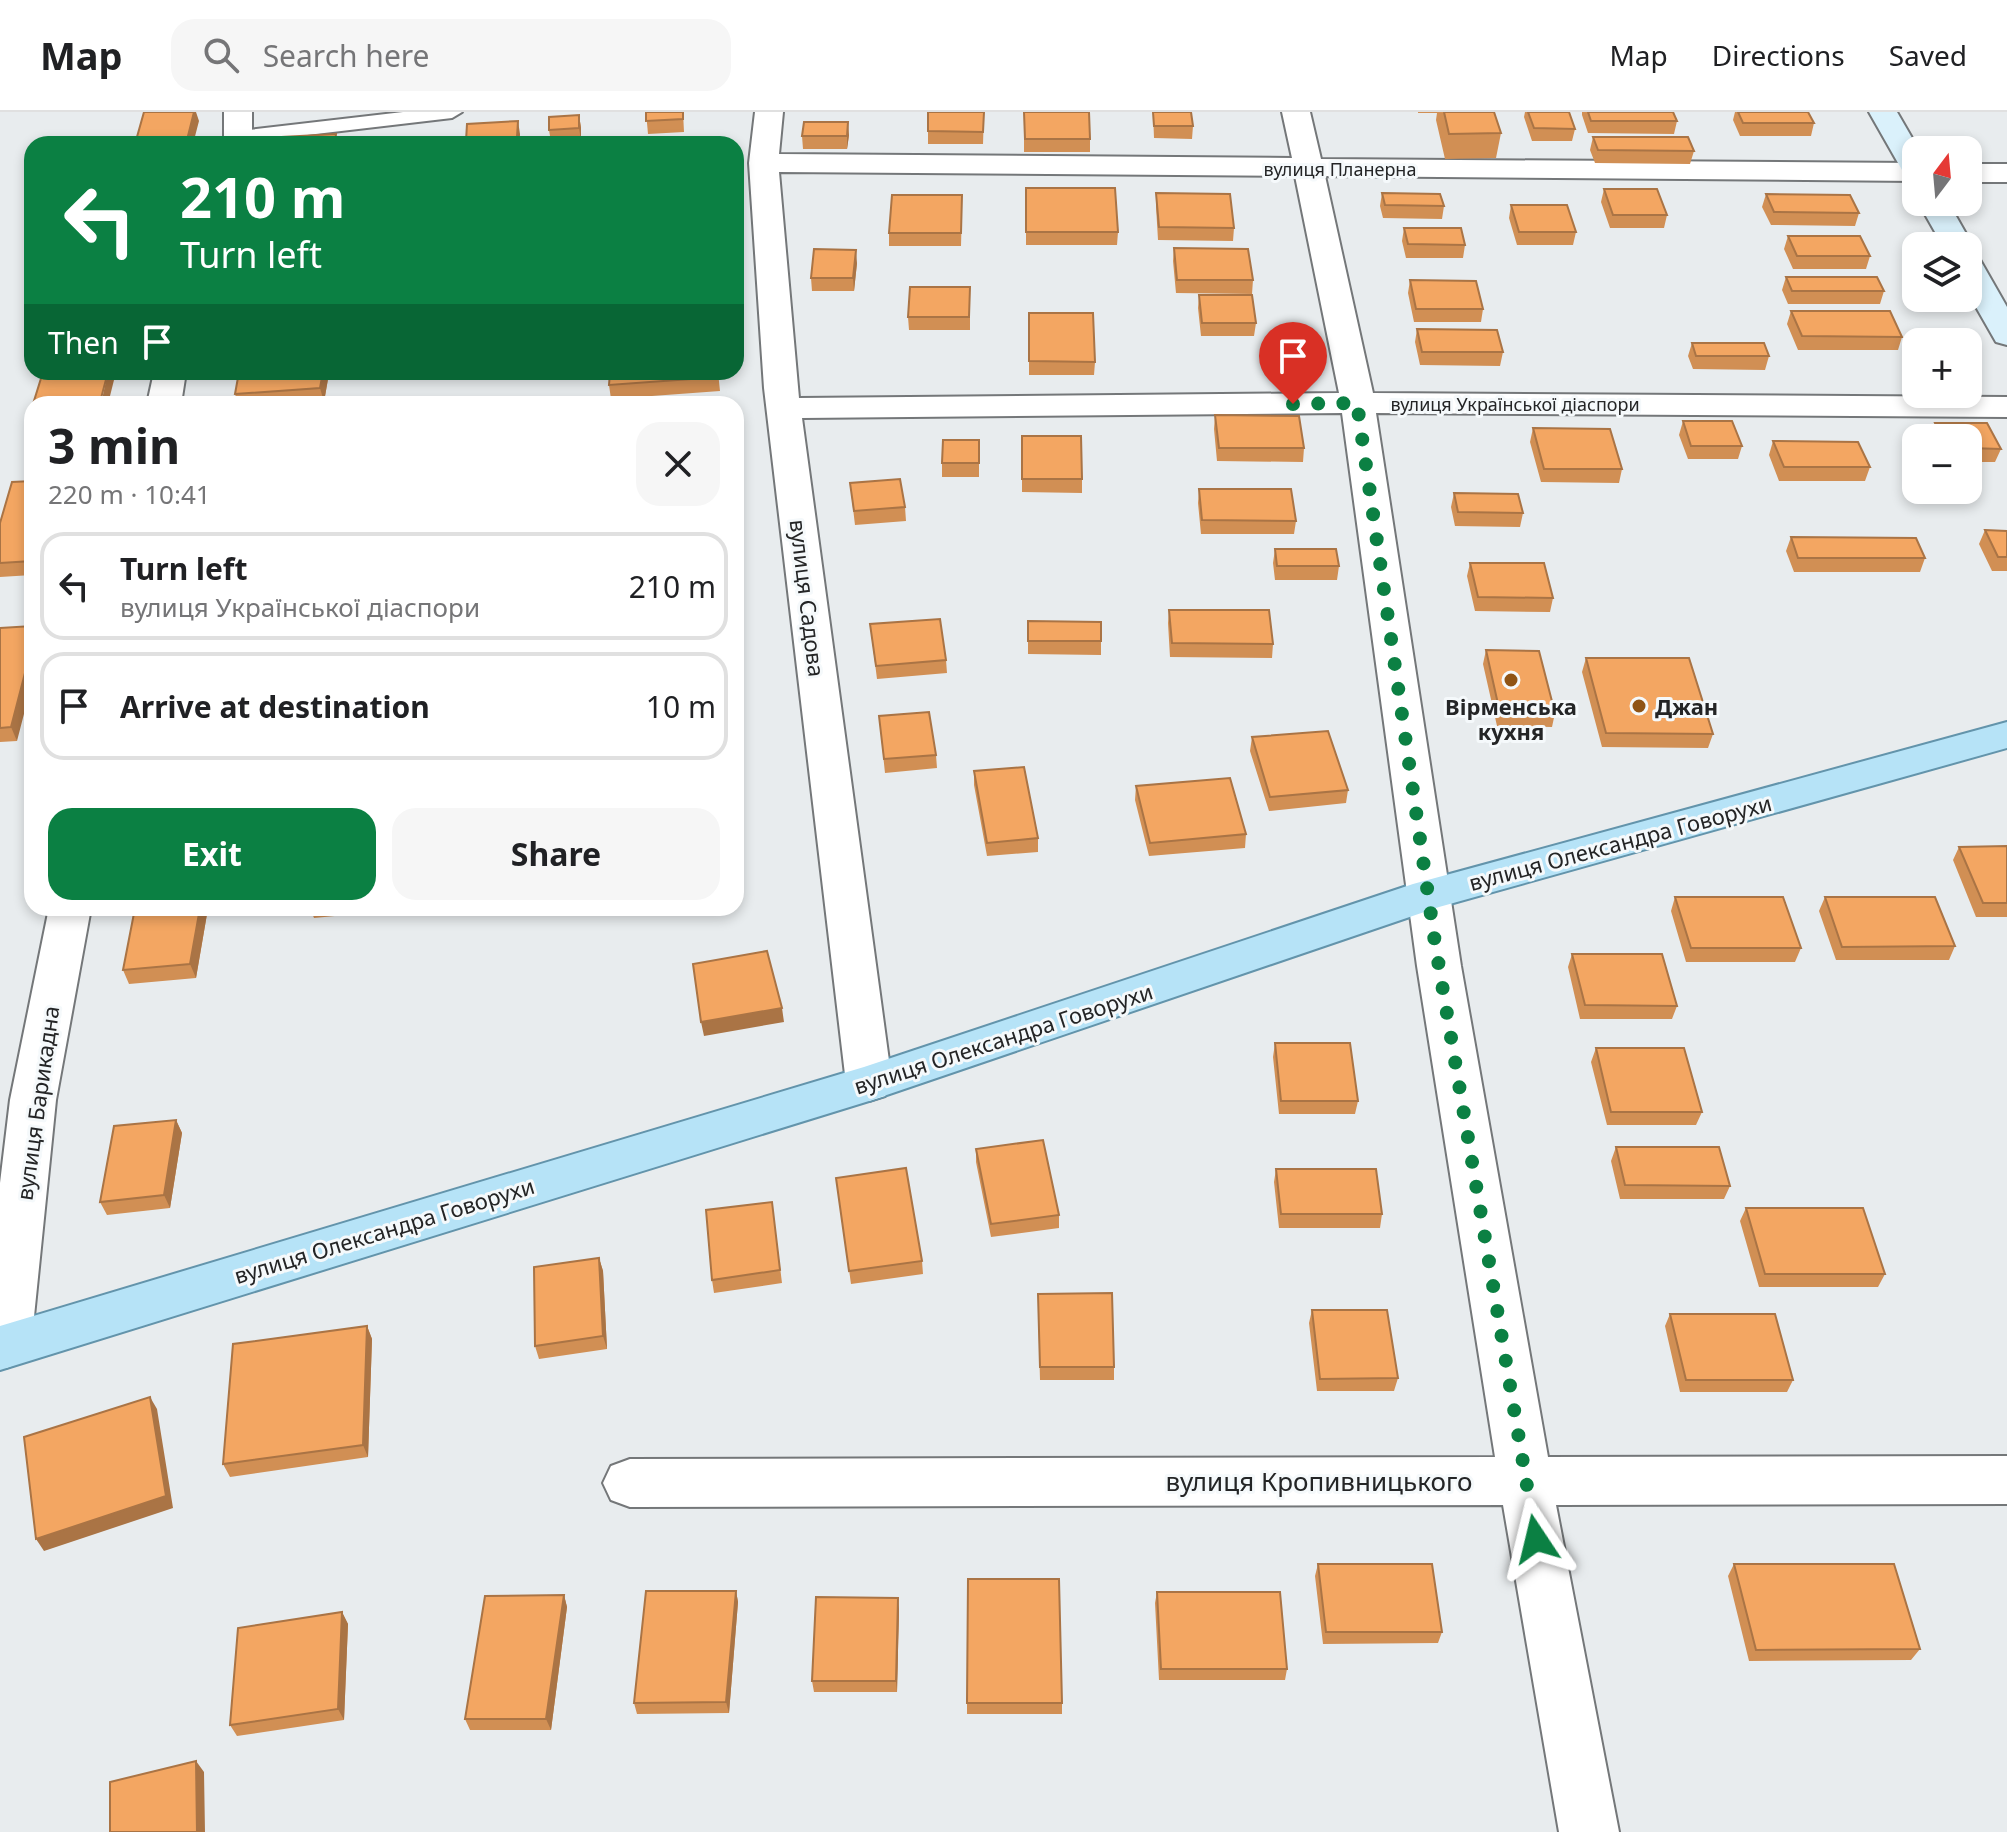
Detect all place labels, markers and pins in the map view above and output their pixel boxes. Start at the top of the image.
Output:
pin [1259,322,1327,404]
marker: Вірменська кухня [1502,671,1520,689]
place label: Вірменська кухня [1445,691,1577,746]
place label: Джан [1655,691,1718,721]
marker: Джан [1630,697,1648,715]

